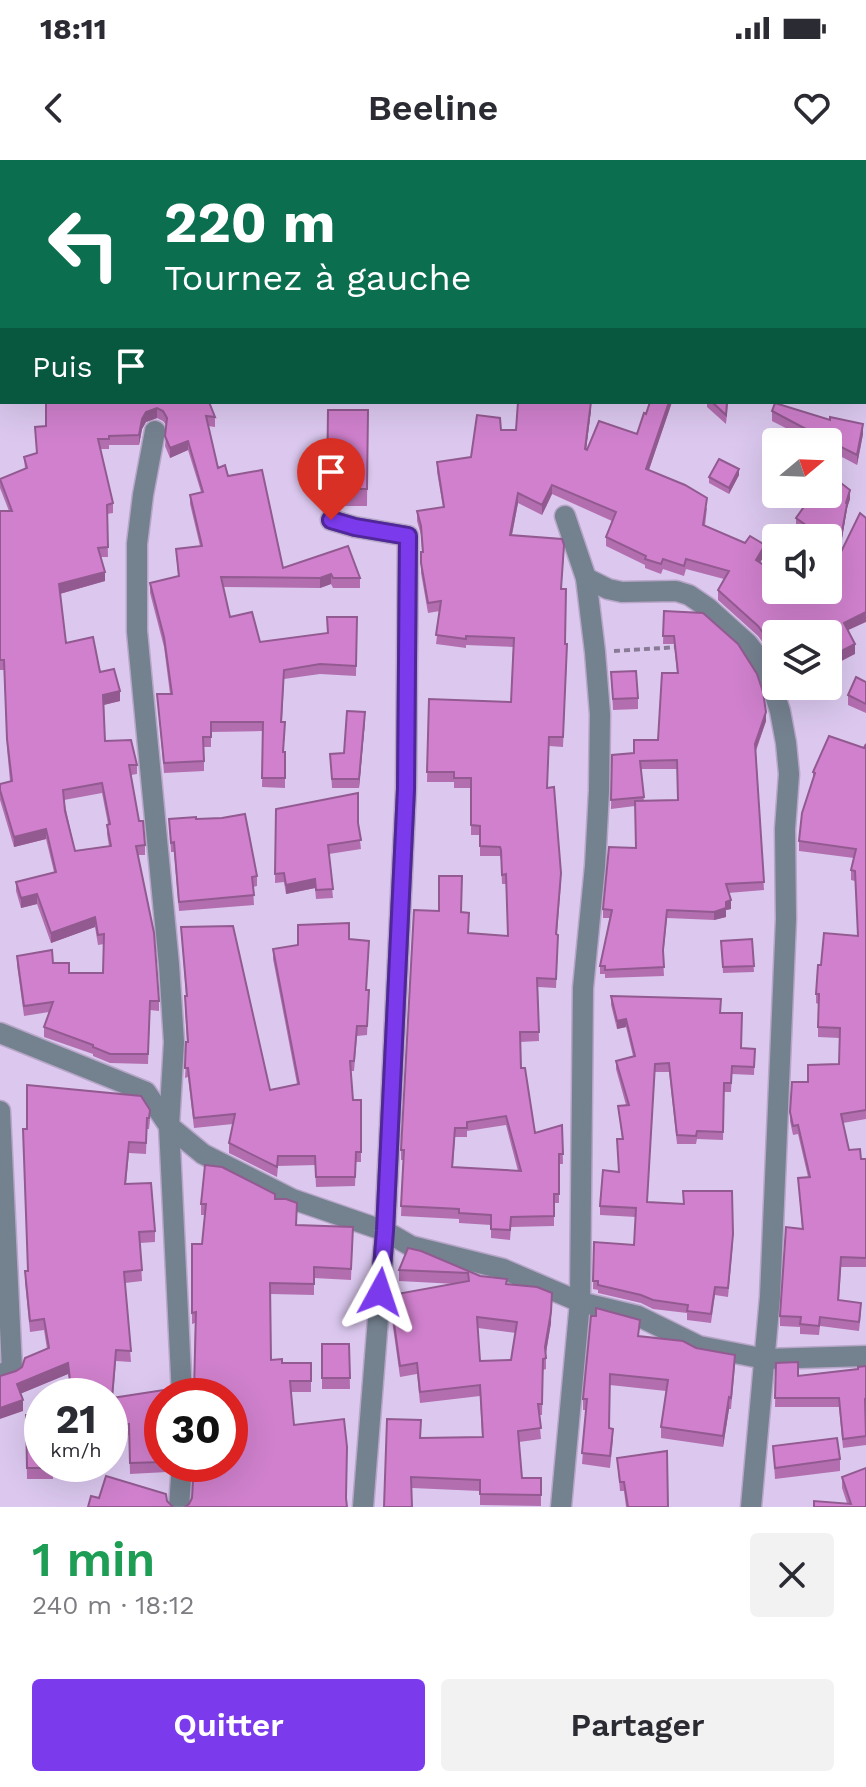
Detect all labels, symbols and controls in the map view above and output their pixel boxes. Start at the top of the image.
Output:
text: 18:11 [40,11,107,46]
icon: back [32,86,76,130]
icon: heart [790,86,834,130]
text: Beeline [368,87,498,129]
text: 220 m [164,190,336,256]
icon: left [32,192,136,296]
text: Tournez à gauche [164,257,472,299]
icon: arrive [109,344,153,388]
text: Puis [32,349,93,384]
north arrow [762,428,842,508]
map controls [762,428,842,700]
pin [297,438,365,520]
icon: arrive [309,450,353,494]
button: sound [762,524,842,604]
button: layers [762,620,842,700]
position arrow [338,1250,422,1334]
speed limit sign: 30 [144,1378,248,1482]
text: 21 [55,1396,97,1443]
text: km/h [50,1438,102,1462]
text: 1 min [32,1531,155,1588]
button: close [750,1533,834,1617]
text: 240 m · 18:12 [32,1590,194,1620]
button: Quitter [32,1679,425,1771]
button: Partager [441,1679,834,1771]

